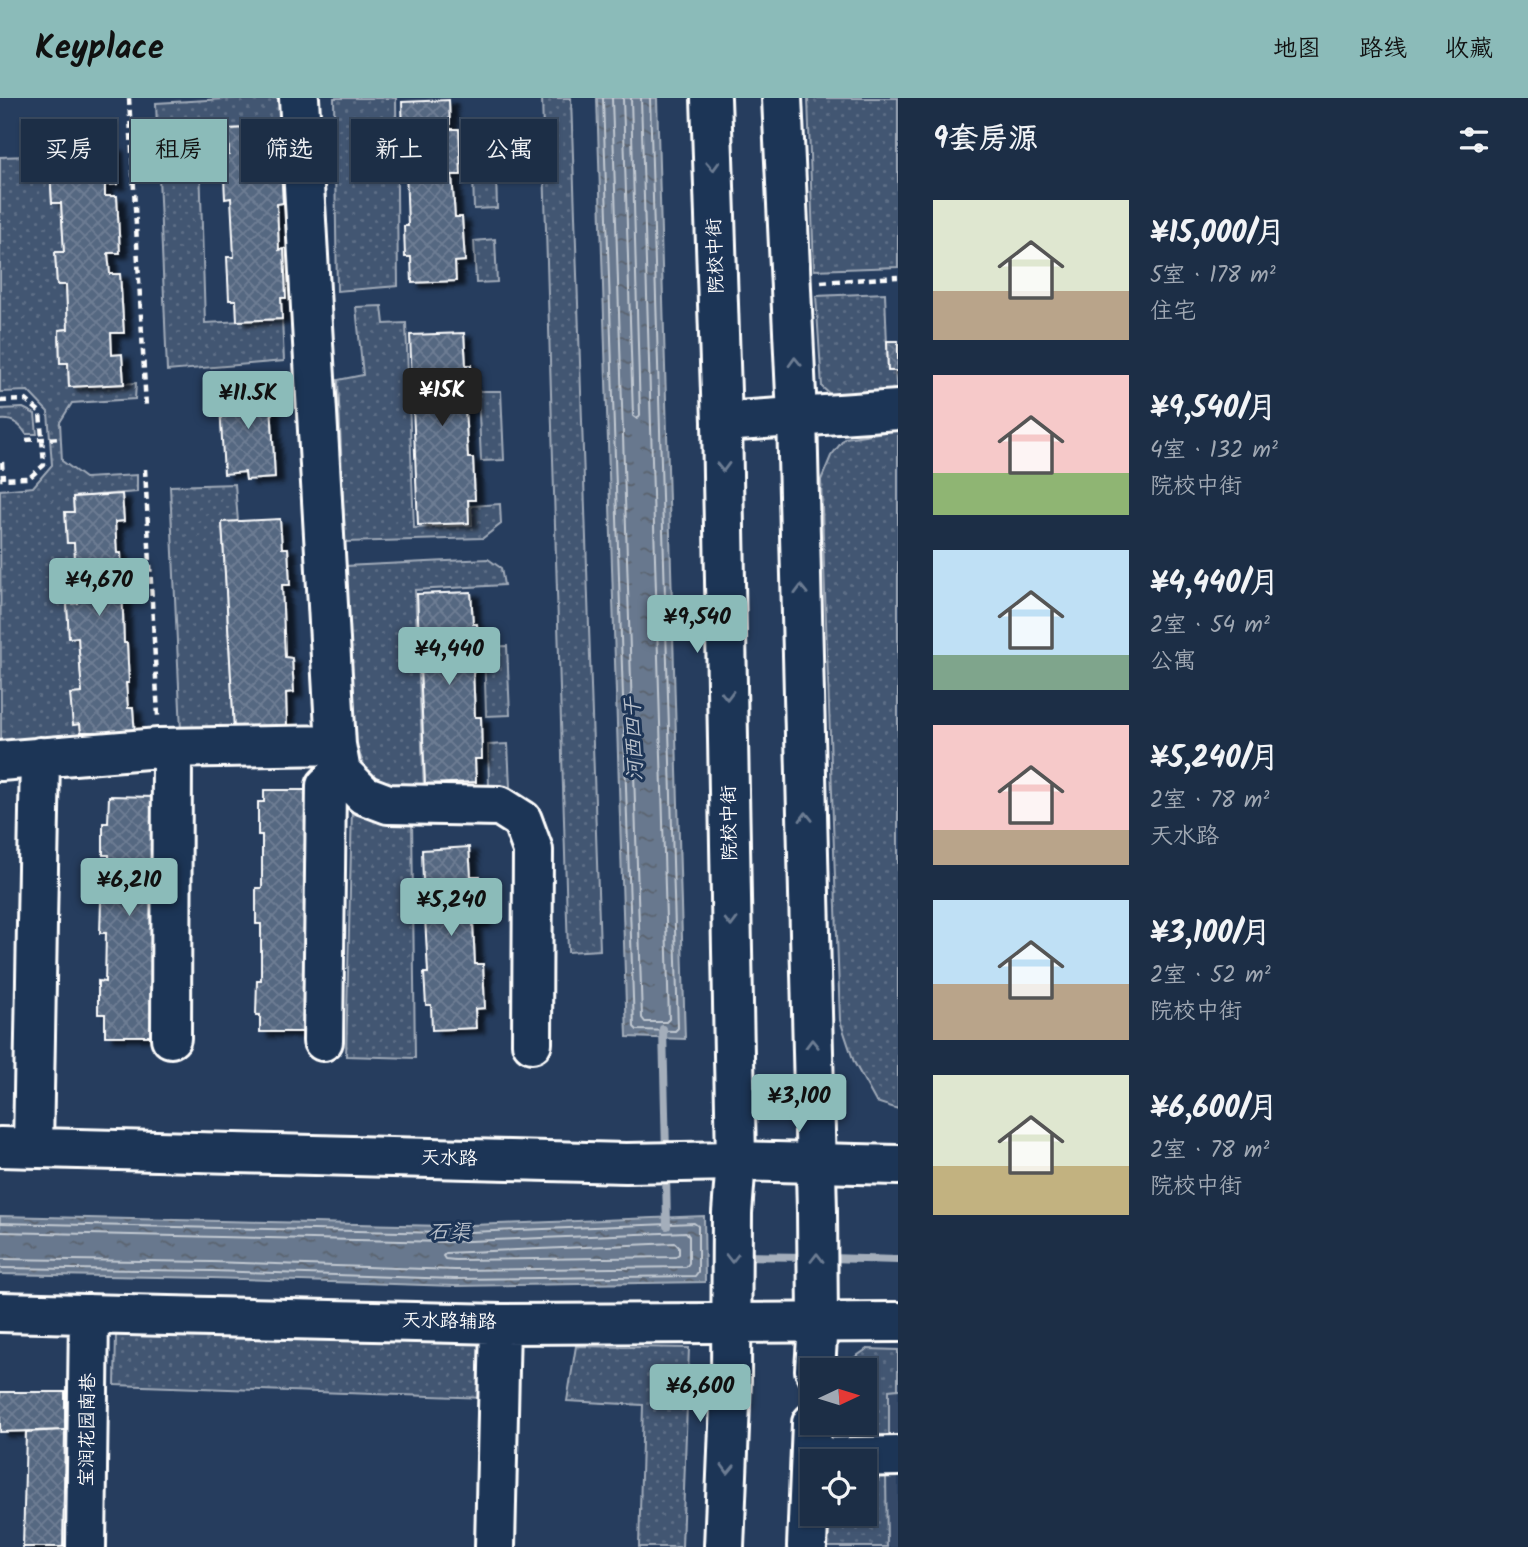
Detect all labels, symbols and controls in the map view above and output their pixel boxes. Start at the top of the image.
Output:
text: Keyplace [35,23,164,76]
text: 地图 [1273,30,1321,69]
text: 路线 [1359,30,1407,69]
text: 收藏 [1445,30,1493,69]
text: 9套房源 [933,116,1038,164]
chip: 买房 [21,119,117,182]
chip: 租房 [131,119,227,182]
chip: 筛选 [241,119,337,182]
chip: 新上 [351,119,447,182]
chip: 公寓 [461,119,557,182]
icon: filters [1455,121,1493,159]
one-way arrow [706,161,721,172]
text: ¥15,000/月 [1150,210,1285,258]
street label: 院校中街 [700,217,732,295]
icon: home [989,228,1073,312]
text: 5室 · 178 m² [1150,258,1276,294]
text: 住宅 [1150,294,1196,330]
one-way arrow [787,356,803,367]
pin: ¥15K [401,368,483,428]
pin: ¥11.5K [191,372,305,431]
text: ¥15K [419,373,465,409]
text: ¥11.5K [219,376,277,412]
text: ¥9,540/月 [1150,385,1277,433]
icon: home [989,403,1073,487]
text: 4室 · 132 m² [1150,433,1278,469]
one-way arrow [715,462,730,473]
text: 院校中街 [1150,469,1242,505]
pin: ¥4,670 [42,559,156,618]
text: ¥4,440/月 [1150,560,1279,608]
text: ¥4,670 [65,563,133,599]
icon: home [989,578,1073,662]
one-way arrow [793,584,809,594]
pin: ¥9,540 [640,596,754,655]
text: ¥9,540 [663,600,731,636]
text: 2室 · 54 m² [1150,608,1270,644]
pin: ¥4,440 [392,628,506,687]
text: ¥4,440 [414,632,484,668]
text: 公寓 [1150,644,1196,680]
one-way arrow [719,690,735,700]
water label: 河西四干 [617,695,653,782]
text: ¥5,240/月 [1150,735,1279,783]
icon: home [989,753,1073,837]
text: 2室 · 78 m² [1150,783,1269,819]
street label: 院校中街 [714,785,746,861]
one-way arrow [799,811,814,822]
text: 天水路 [1150,819,1219,855]
pin: ¥6,210 [72,858,186,918]
text: ¥6,210 [97,863,161,899]
pin: ¥5,240 [394,878,508,938]
text: ¥5,240 [416,883,486,919]
text: ¥3,100/月 [1150,910,1271,958]
one-way arrow [724,917,739,928]
icon: home [989,928,1073,1012]
text: 2室 · 52 m² [1150,958,1271,994]
text: 院校中街 [1150,994,1242,1030]
one-way arrow [804,1039,820,1049]
pin: ¥3,100 [742,1074,856,1134]
text: ¥3,100 [767,1079,831,1115]
text: ¥6,600/月 [1150,1085,1278,1133]
icon: home [989,1103,1073,1187]
text: 2室 · 78 m² [1150,1133,1269,1169]
street label: 天水路 [420,1144,478,1174]
text: 院校中街 [1150,1169,1242,1205]
water label: 石渠 [428,1216,472,1250]
one-way arrow [809,1252,825,1262]
one-way arrow [724,1253,740,1263]
street label: 天水路辅路 [401,1306,497,1338]
north arrow [800,1358,877,1435]
map controls [800,1358,877,1526]
pin: ¥6,600 [643,1364,757,1424]
text: ¥6,600 [666,1369,734,1405]
street label: 宝润花园南巷 [72,1373,104,1487]
button: locate [800,1449,877,1526]
one-way arrow [720,1463,735,1474]

